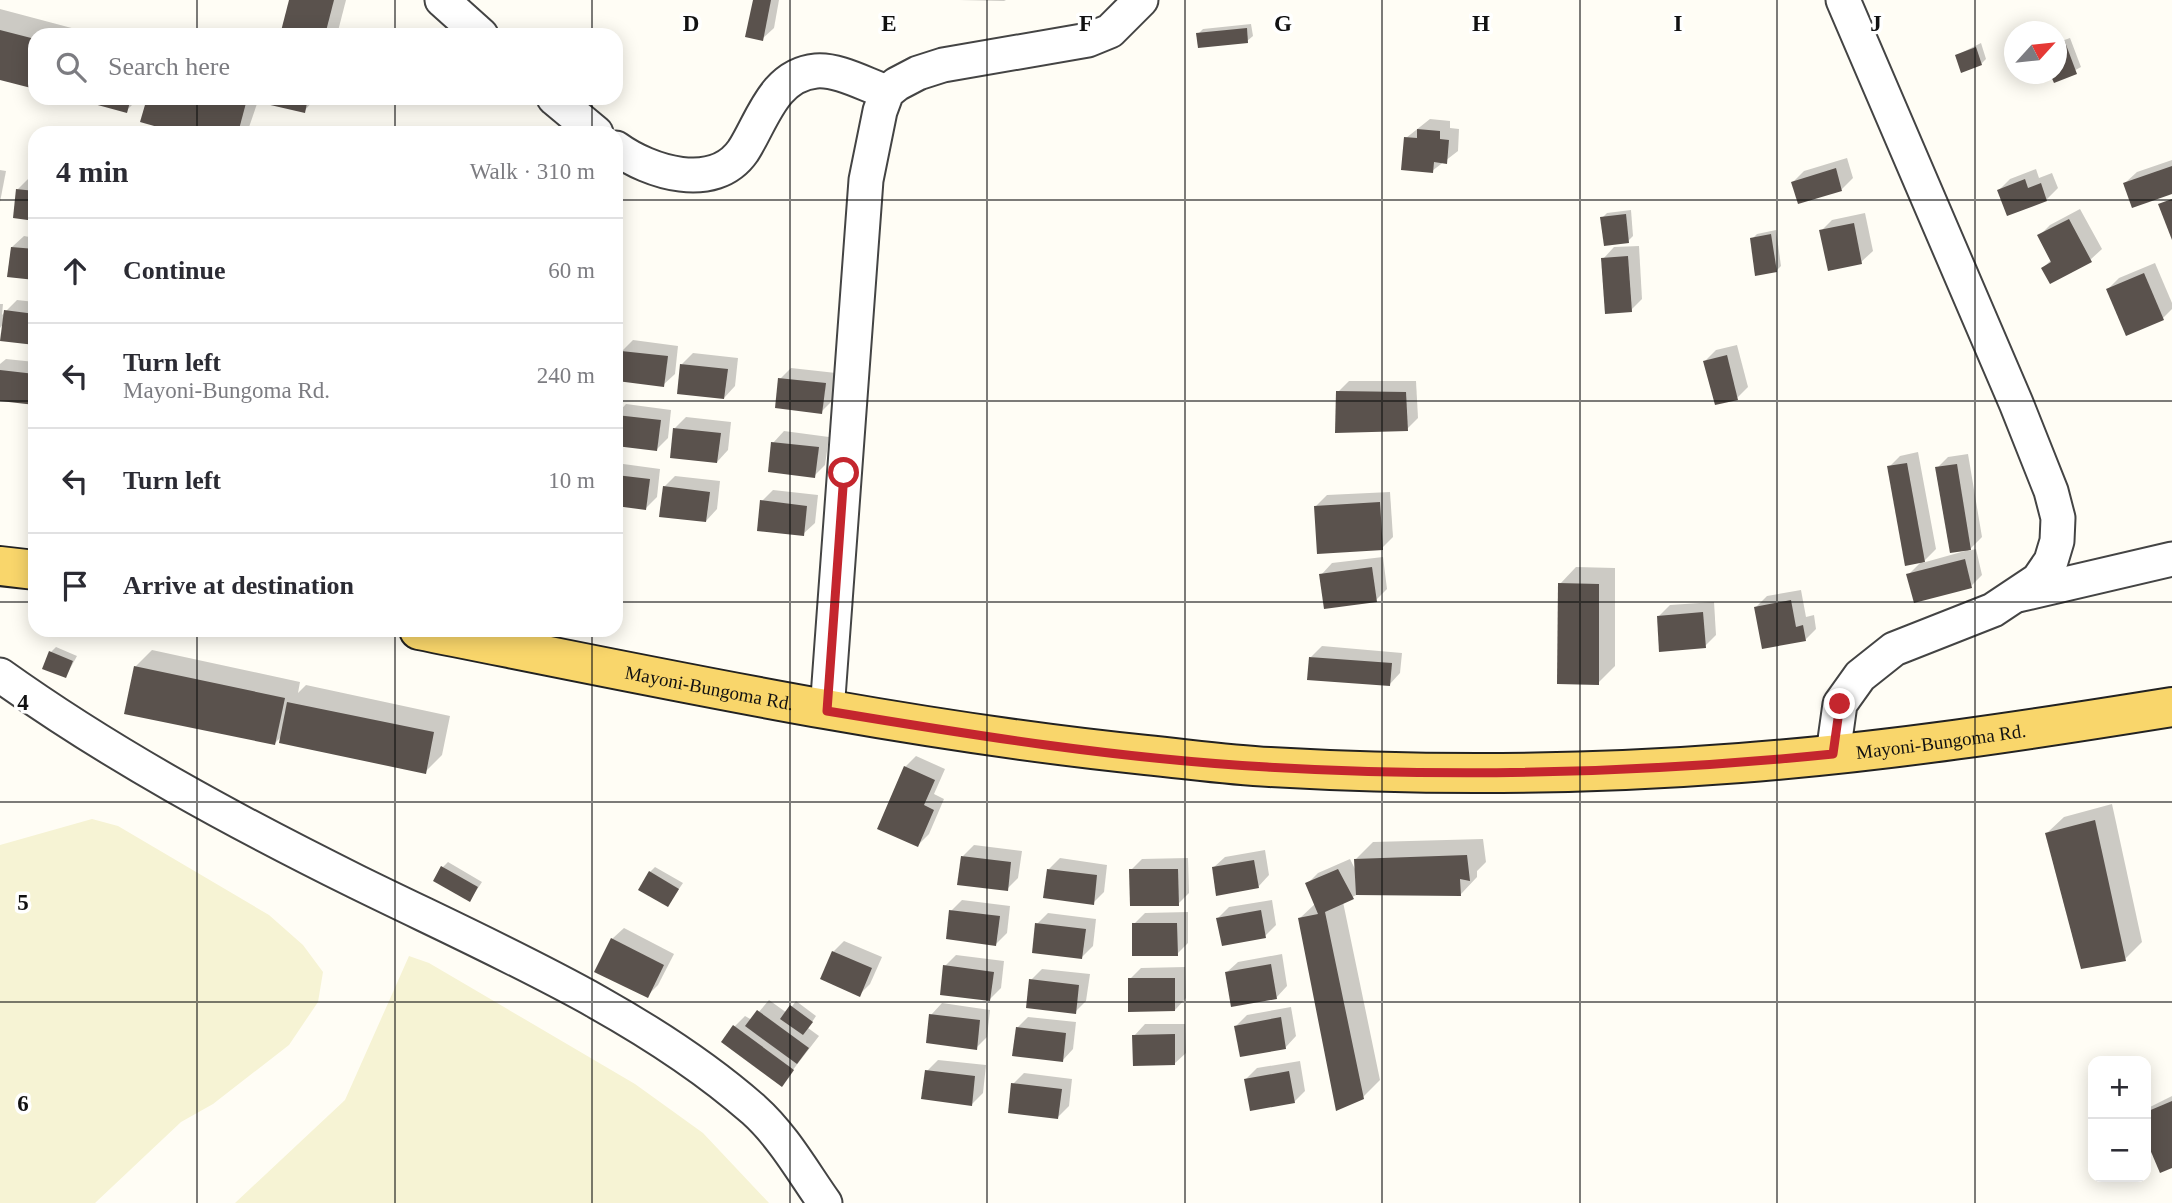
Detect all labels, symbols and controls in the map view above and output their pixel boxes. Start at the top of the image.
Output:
text: D [683,11,699,36]
text: E [881,11,897,36]
text: F [1079,11,1093,36]
text: G [1274,11,1292,36]
text: H [1472,11,1490,36]
text: I [1674,11,1683,36]
text: J [1870,11,1882,36]
north arrow [2004,21,2067,84]
search box [28,28,623,105]
icon: search [52,48,90,86]
text: Search here [108,52,230,81]
text: 4 min [56,155,129,188]
text: Walk · 310 m [470,159,595,184]
icon: ahead [56,252,94,290]
text: Continue [123,256,226,285]
text: 60 m [548,258,595,283]
text: Turn left [123,348,221,377]
icon: left [56,357,94,395]
text: 240 m [537,363,595,388]
text: Mayoni-Bungoma Rd. [123,378,330,403]
route start [828,457,859,488]
icon: left [56,462,94,500]
text: Turn left [123,466,221,495]
text: 10 m [548,468,595,493]
icon: arrive [56,567,94,605]
text: Arrive at destination [123,571,354,600]
street label: Mayoni-Bungoma Rd. [623,662,795,714]
route end [1824,688,1855,719]
text: 4 [17,690,29,715]
street label: Mayoni-Bungoma Rd. [1855,720,2027,763]
text: 5 [17,890,29,915]
map controls [2088,1056,2151,1182]
button: + [2088,1056,2151,1119]
text: 6 [17,1091,29,1116]
button: − [2088,1119,2151,1182]

